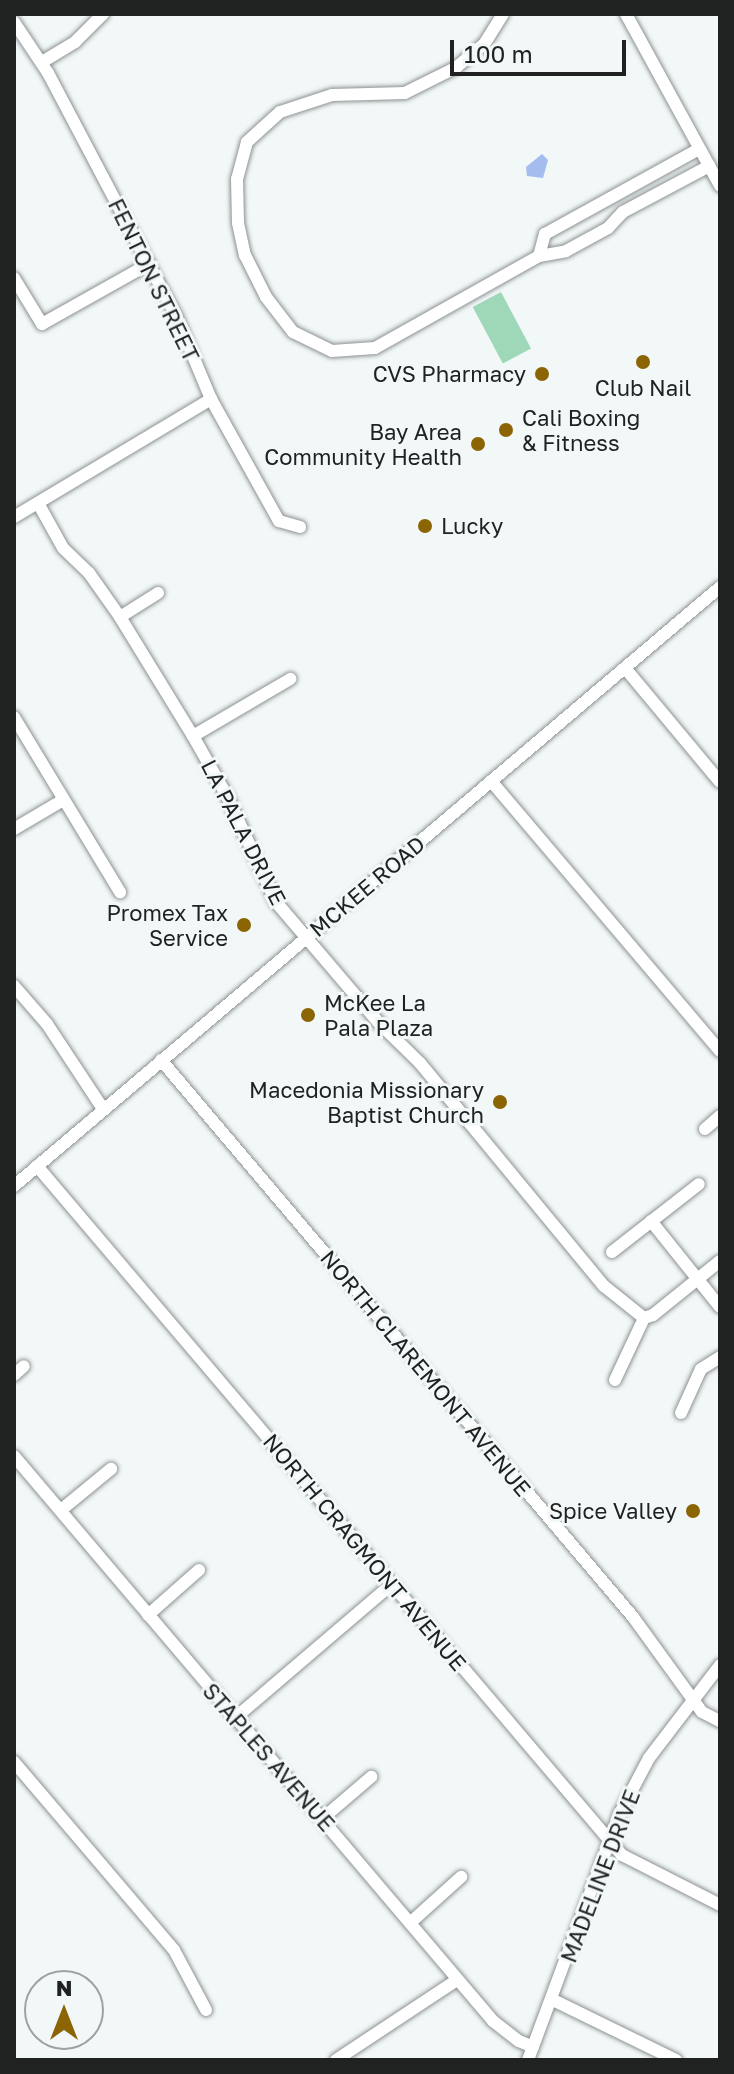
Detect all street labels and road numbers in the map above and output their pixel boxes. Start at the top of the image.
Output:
street label: FENTON STREET [103,194,205,366]
street label: LA PALA DRIVE [196,755,292,909]
street label: MCKEE ROAD [304,830,430,942]
street label: NORTH CLAREMONT AVENUE [315,1245,537,1501]
street label: NORTH CRAGMONT AVENUE [258,1428,472,1676]
street label: STAPLES AVENUE [198,1678,340,1836]
street label: MADELINE DRIVE [555,1786,645,1966]

